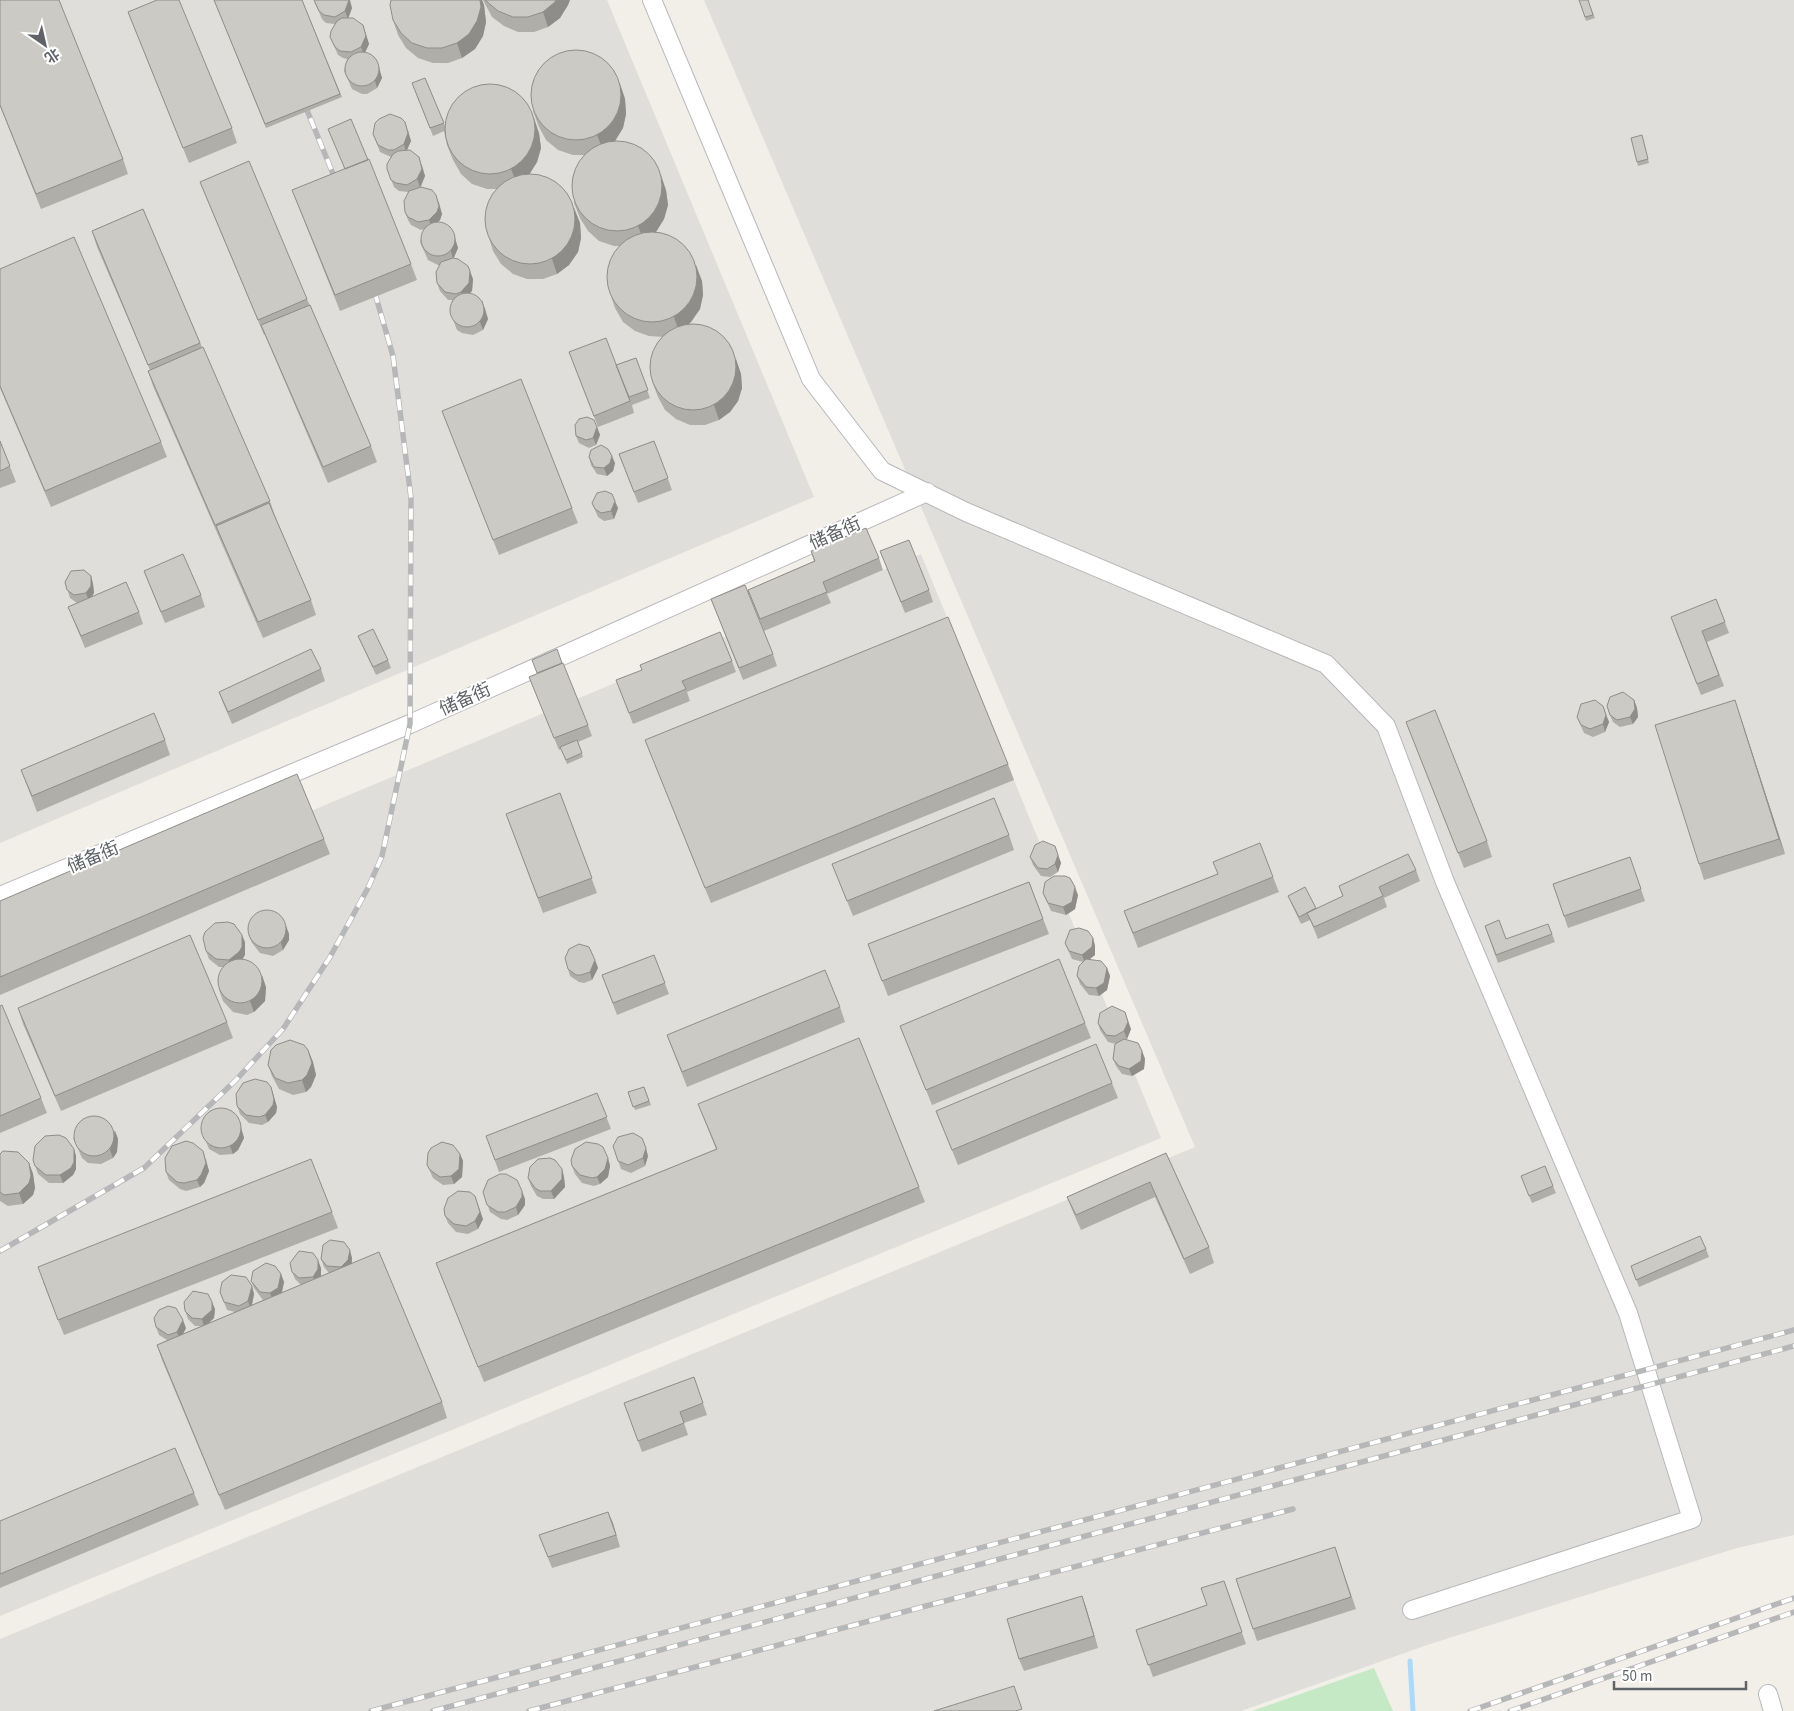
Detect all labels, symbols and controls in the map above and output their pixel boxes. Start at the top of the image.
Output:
north arrow [20,20,70,70]
text: 北 [40,43,63,67]
street label: 储备街 [805,511,865,556]
street label: 储备街 [435,677,495,722]
street label: 储备街 [63,835,123,880]
scale bar [1614,1658,1746,1690]
text: 50 m [1622,1666,1652,1687]

